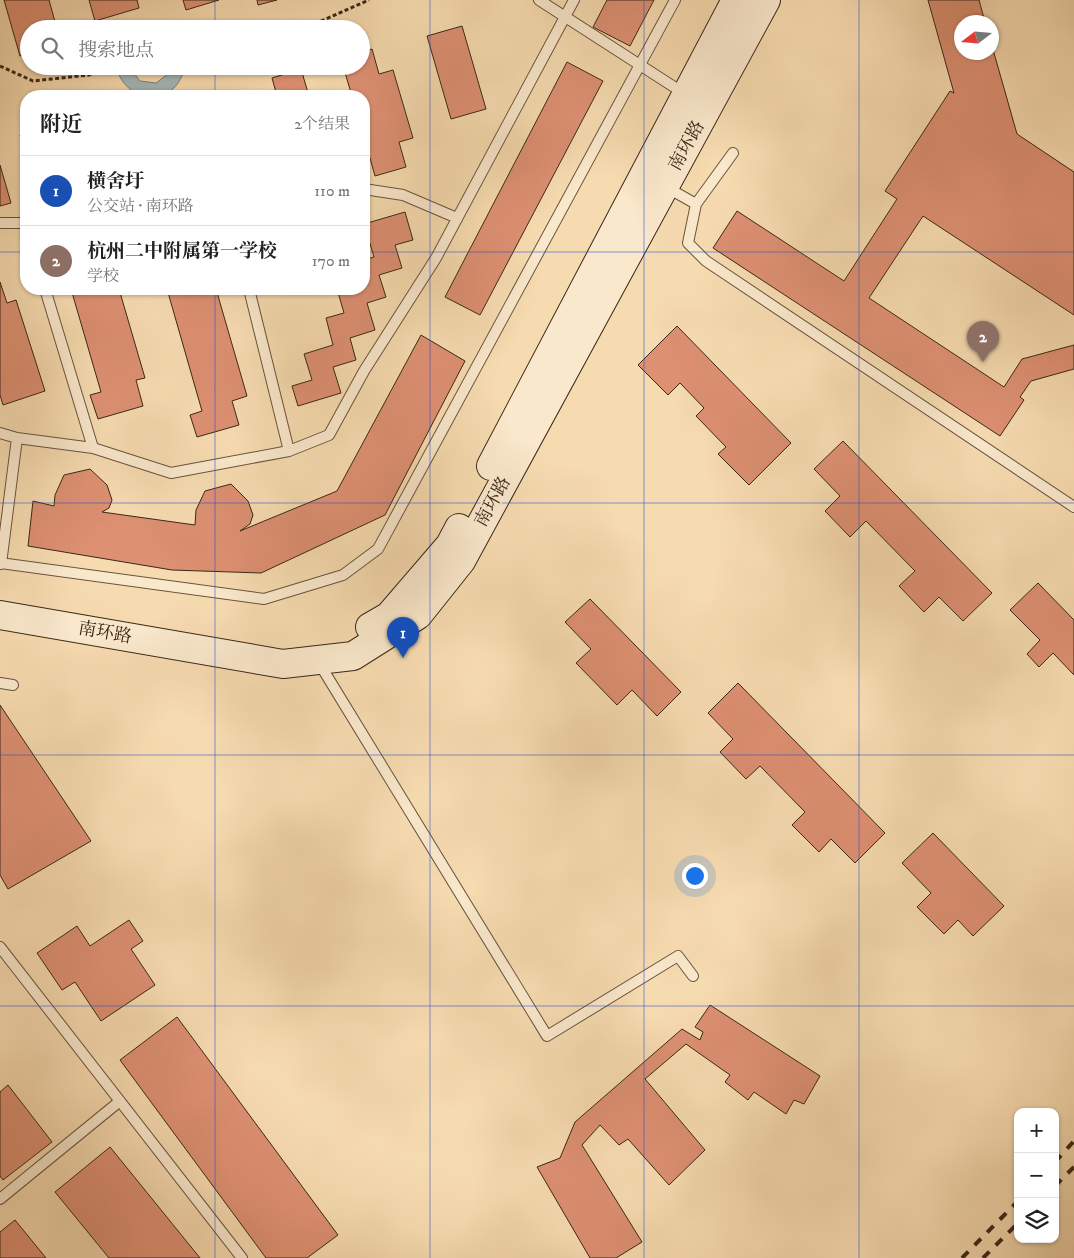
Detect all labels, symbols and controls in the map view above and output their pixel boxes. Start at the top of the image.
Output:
north arrow [954,15,999,60]
search box [20,20,370,75]
icon: search [38,34,66,62]
text: 搜索地点 [78,39,154,62]
text: 附近 [40,112,82,138]
text: 2个结果 [294,114,350,134]
street label: 南环路 [664,117,710,175]
text: 横舍圩 [87,170,144,193]
text: 1 [53,181,59,201]
text: 110 m [314,181,350,201]
text: 公交站 · 南环路 [87,196,194,216]
text: 杭州二中附属第一学校 [87,240,277,263]
text: 2 [52,251,60,271]
text: 170 m [312,251,350,271]
text: 学校 [87,266,119,286]
pin: 2 [967,321,999,362]
street label: 南环路 [470,473,516,531]
street label: 南环路 [77,617,133,649]
pin: 1 [387,617,419,658]
your location [682,863,708,889]
map controls [1014,1108,1059,1243]
button: + [1014,1108,1059,1153]
button: − [1014,1153,1059,1198]
button: layers [1014,1198,1059,1243]

